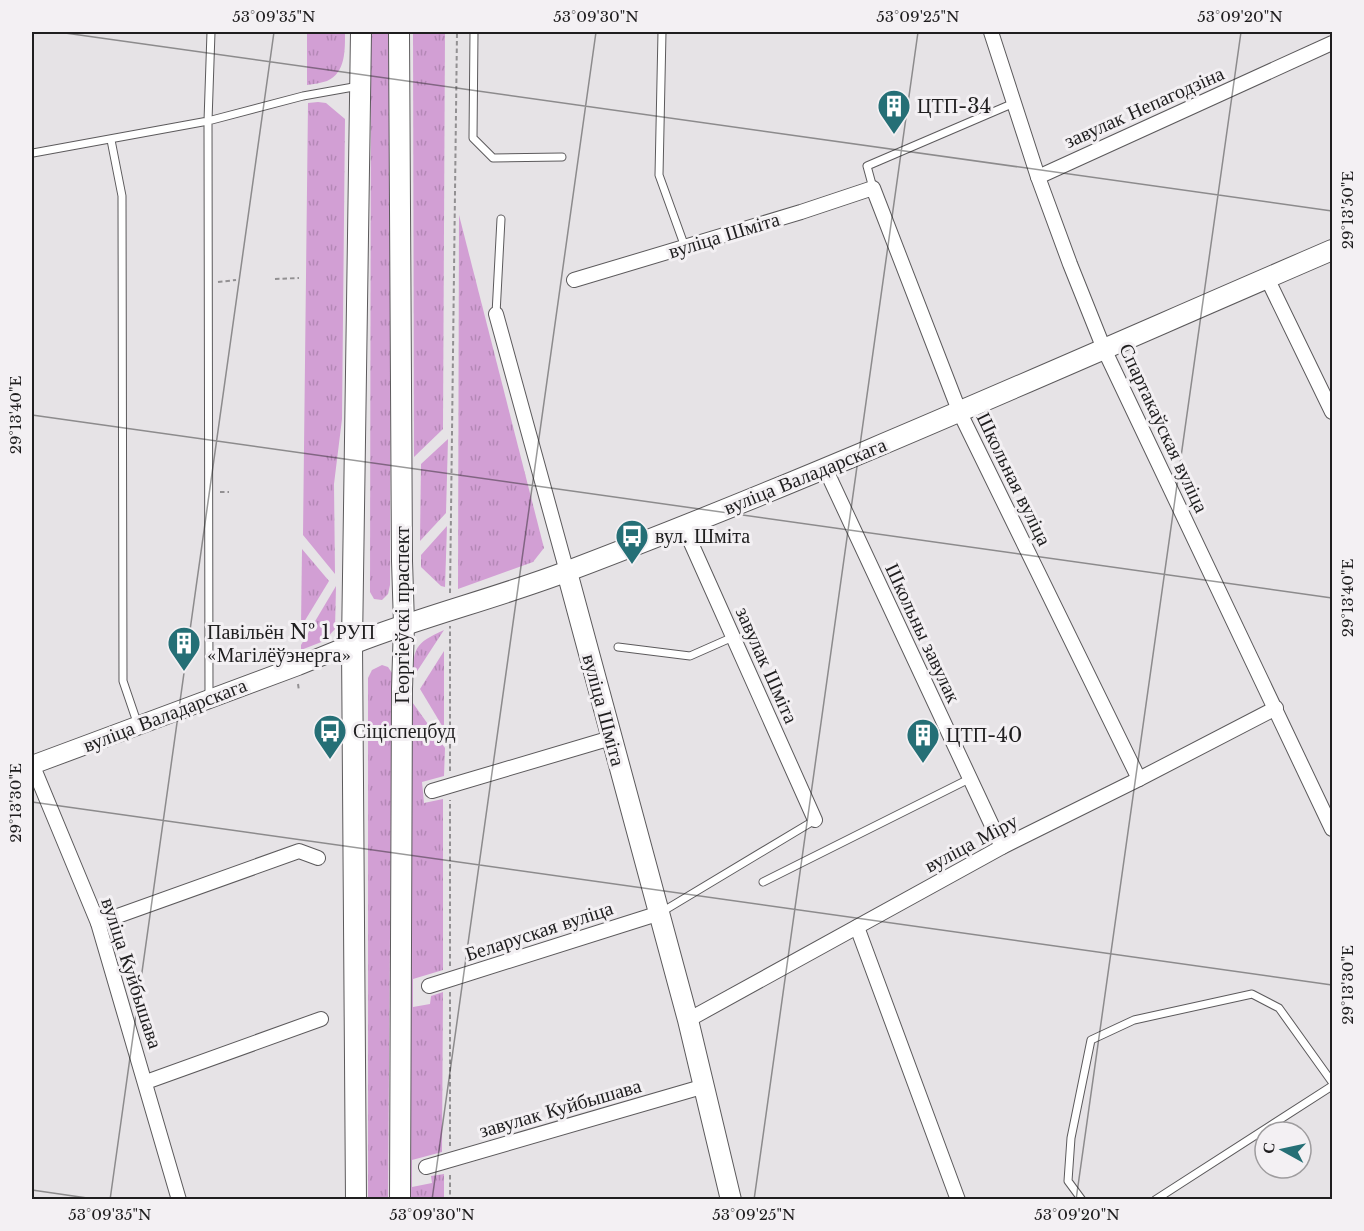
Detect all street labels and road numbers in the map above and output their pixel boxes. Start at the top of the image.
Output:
street label: завулак Непагодзіна [1060,61,1228,153]
street label: вуліца Шміта [666,207,783,263]
street label: Спартакаўская вуліца [1114,340,1214,517]
street label: Школьная вуліца [971,408,1057,550]
street label: вуліца Валадарскага [720,432,890,520]
street label: Георгіеўскі праспект [390,526,414,704]
street label: Школьны завулак [880,560,966,707]
street label: завулак Шміта [731,603,803,727]
street label: вуліца Шміта [578,651,631,769]
street label: вуліца Валадарскага [80,673,250,757]
street label: вуліца Міру [920,809,1022,877]
street label: вуліца Куйбышава [96,895,168,1052]
street label: Беларуская вуліца [462,896,616,966]
street label: завулак Куйбышава [476,1073,644,1143]

